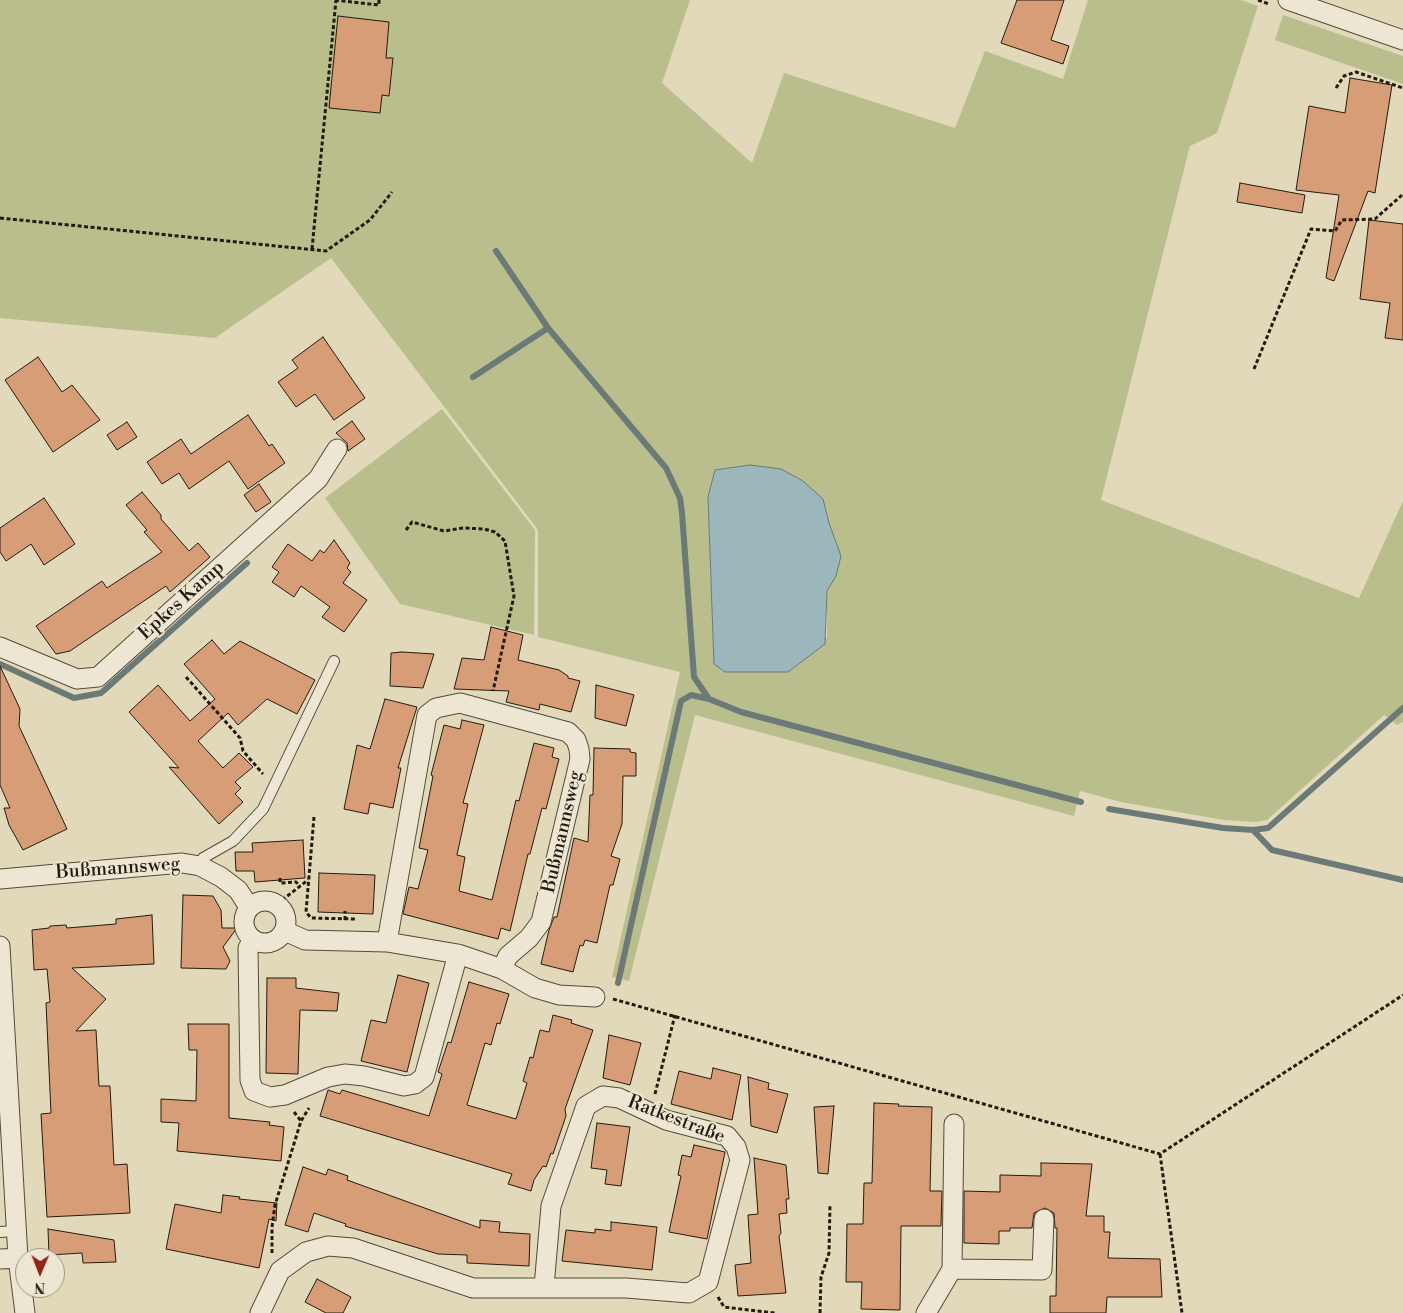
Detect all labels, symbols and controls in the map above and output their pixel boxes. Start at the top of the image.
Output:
street label: Epkes Kamp [134,557,230,645]
street label: Bußmannsweg [538,769,588,895]
street label: Bußmannsweg [55,853,181,885]
street label: Ratkestraße [624,1091,728,1149]
north arrow [15,1248,65,1298]
text: N [34,1278,45,1296]

